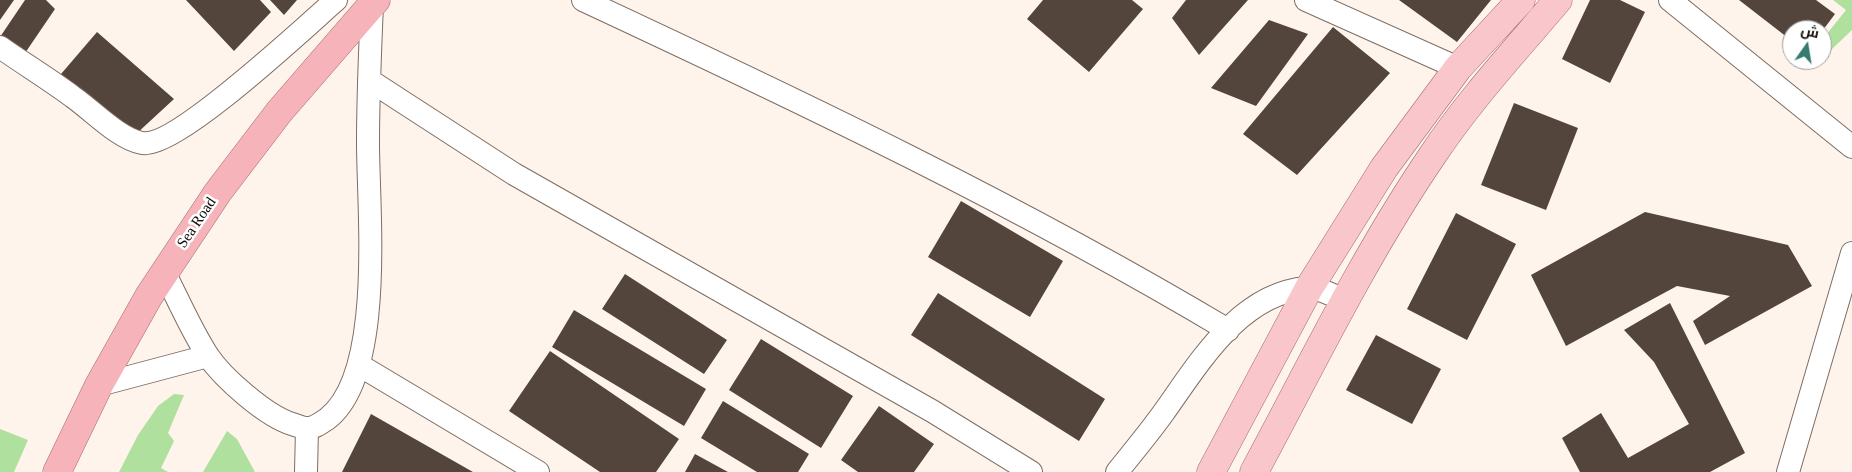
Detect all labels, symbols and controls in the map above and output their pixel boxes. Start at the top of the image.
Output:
text: ش [1798,17,1822,46]
north arrow [1782,20,1832,70]
street label: Sea Road [173,193,221,253]

